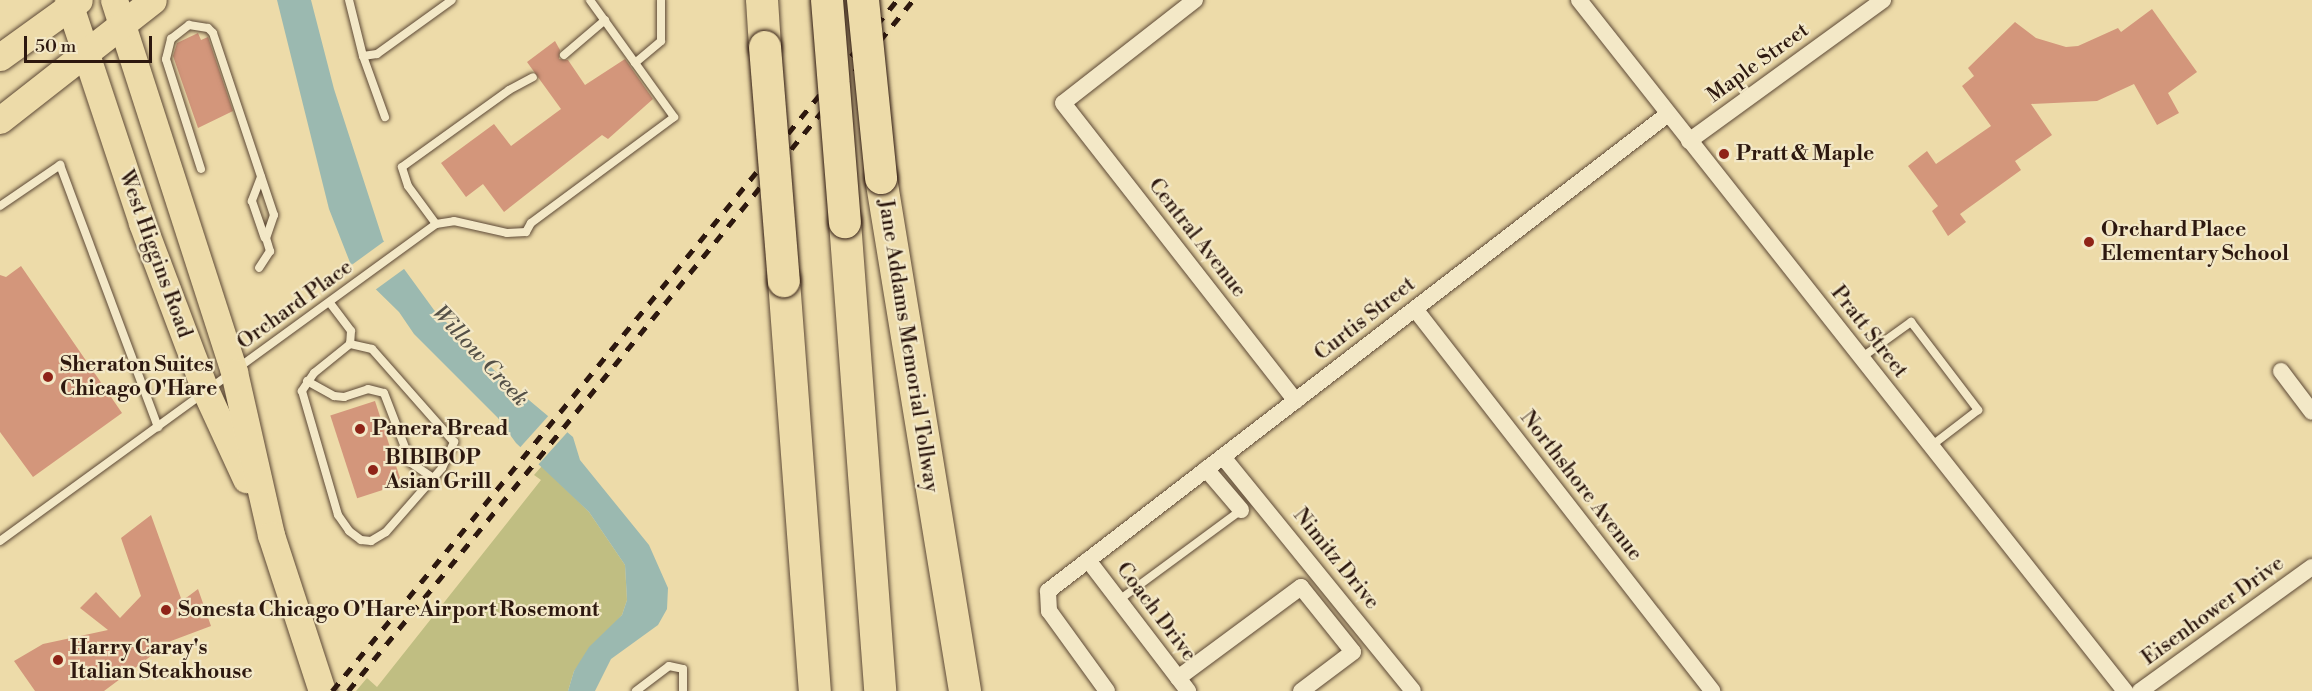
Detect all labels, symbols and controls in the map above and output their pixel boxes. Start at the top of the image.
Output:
street label: Maple Street [1702,18,1814,108]
scale bar [27,24,154,62]
text: 50 m [35,35,76,58]
place label: Pratt & Maple [1736,141,1874,167]
marker: Pratt & Maple [1717,147,1731,161]
street label: West Higgins Road [113,167,197,341]
street label: Central Avenue [1143,173,1251,303]
street label: Jane Addams Memorial Tollway [872,197,944,495]
place label: Orchard Place Elementary School [2101,217,2289,267]
marker: Orchard Place Elementary School [2082,235,2096,249]
street label: Orchard Place [232,255,358,355]
street label: Curtis Street [1310,272,1420,366]
street label: Pratt Street [1825,281,1913,383]
water label: Willow Creek [426,300,534,412]
place label: Sheraton Suites Chicago O'Hare [60,352,217,402]
marker: Sheraton Suites Chicago O'Hare [41,370,55,384]
street label: Northshore Avenue [1515,406,1647,566]
place label: Panera Bread [372,416,509,442]
marker: Panera Bread [353,422,367,436]
place label: BIBIBOP Asian Grill [385,445,491,495]
marker: BIBIBOP Asian Grill [366,463,380,477]
street label: Nimitz Drive [1288,503,1384,615]
street label: Eisenhower Drive [2137,551,2289,671]
street label: Coach Drive [1111,557,1201,667]
place label: Sonesta Chicago O'Hare Airport Rosemont [178,597,599,623]
marker: Sonesta Chicago O'Hare Airport Rosemont [159,603,173,617]
place label: Harry Caray's Italian Steakhouse [70,635,252,685]
marker: Harry Caray's Italian Steakhouse [51,653,65,667]

